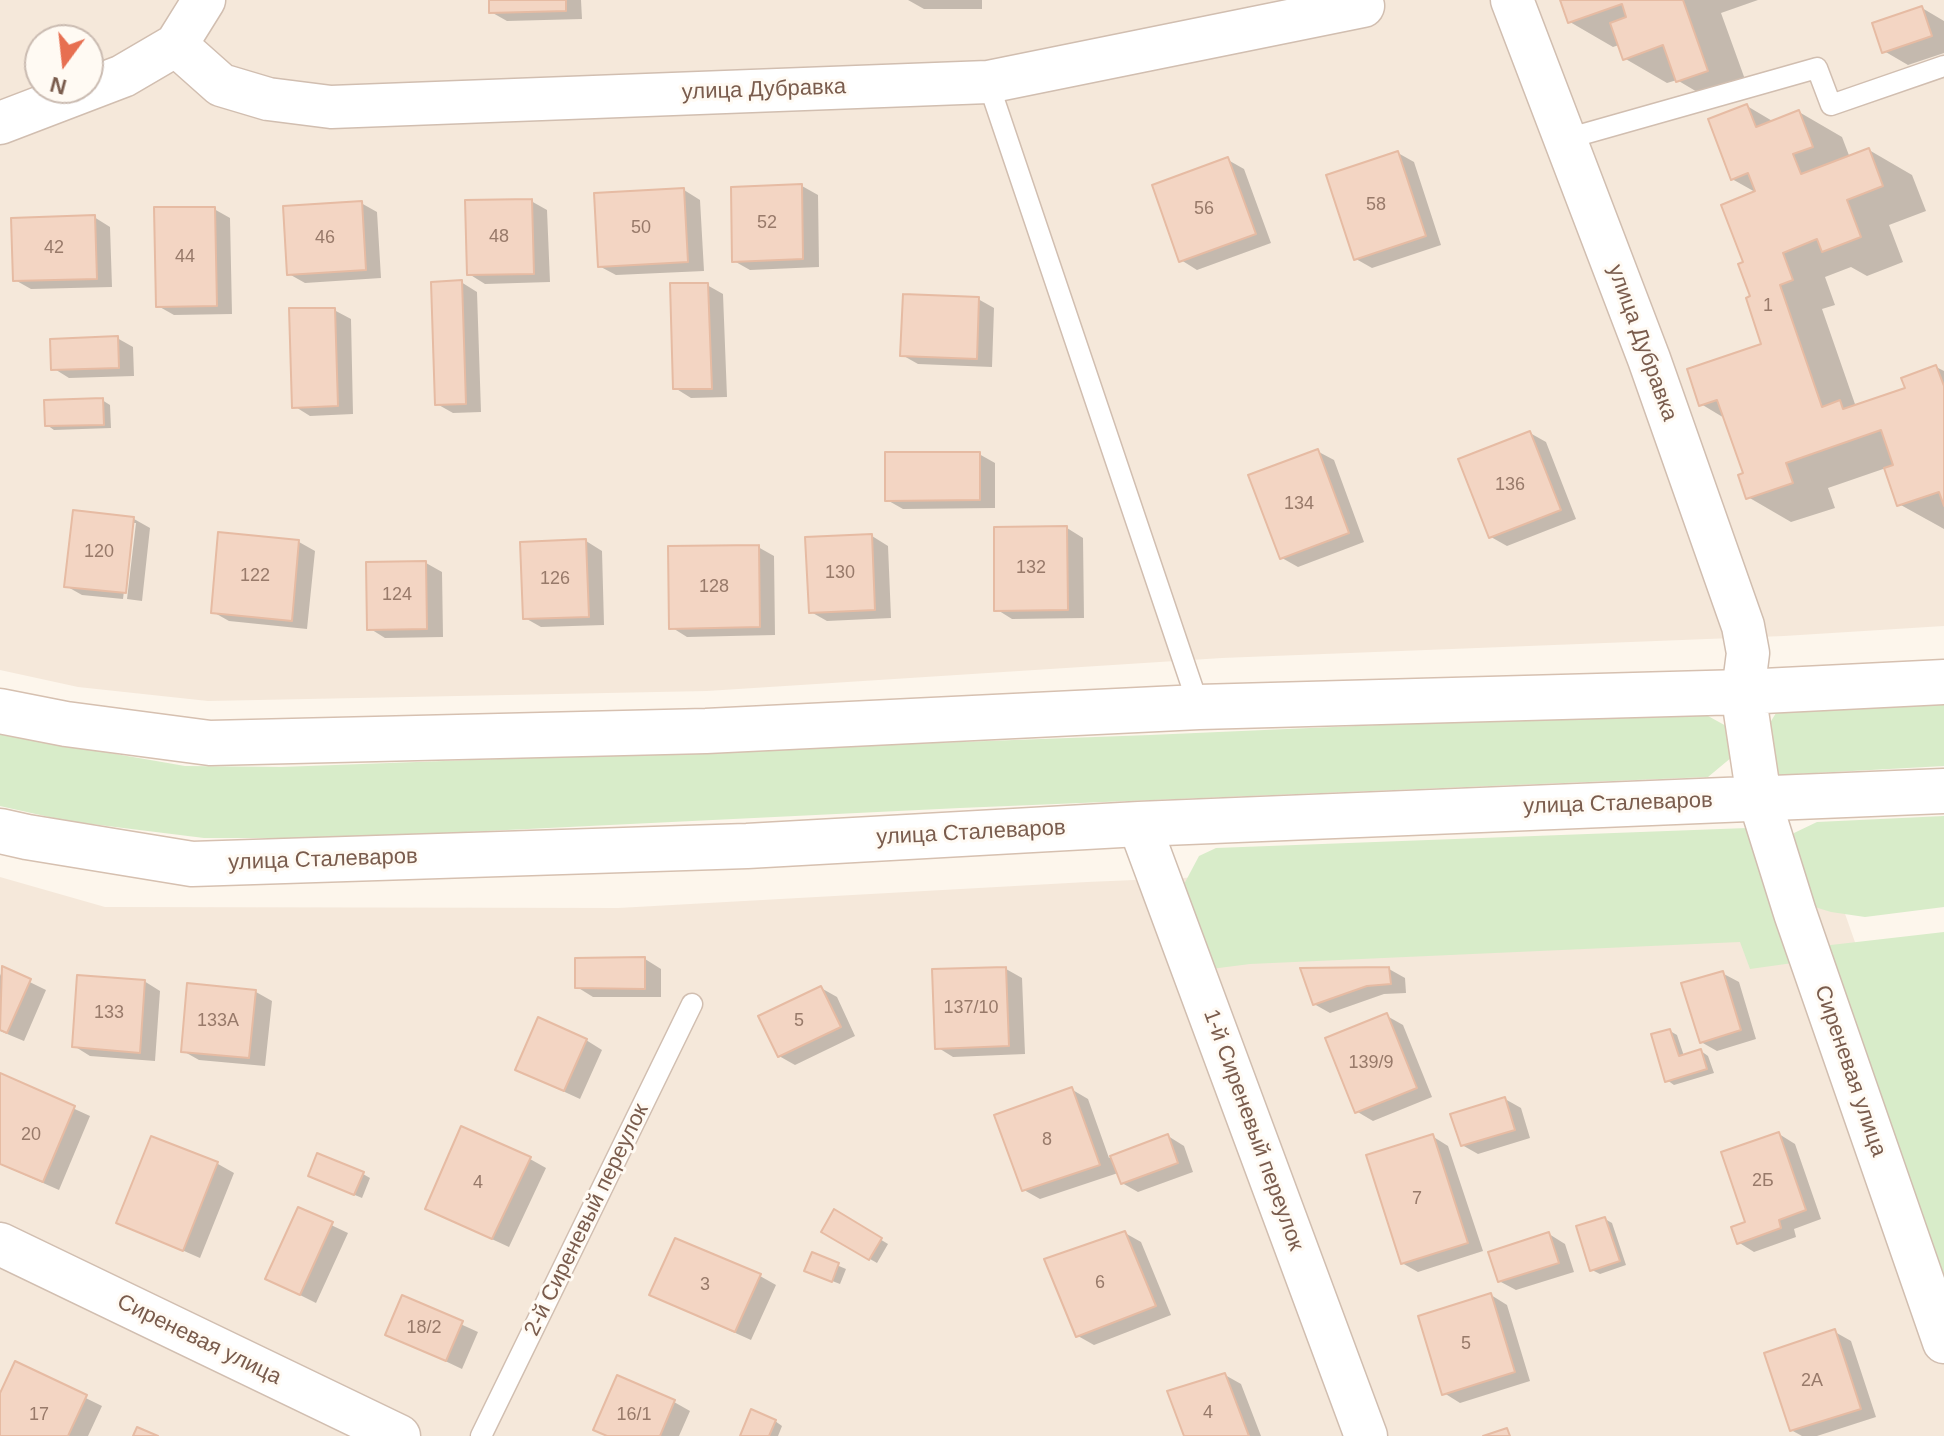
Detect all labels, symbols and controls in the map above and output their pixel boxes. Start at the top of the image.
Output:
north arrow [24,24,104,104]
text: N [47,72,69,100]
street label: улица Дубравка [681,74,847,106]
house number: 58 [1366,194,1386,216]
house number: 56 [1194,198,1214,220]
house number: 52 [757,212,777,234]
house number: 50 [631,217,651,239]
house number: 48 [489,226,509,248]
house number: 46 [315,227,335,249]
house number: 42 [44,237,64,259]
house number: 44 [175,246,195,268]
street label: улица Дубравка [1601,261,1683,425]
house number: 1 [1763,295,1773,317]
house number: 136 [1495,474,1525,496]
house number: 134 [1284,493,1314,515]
house number: 120 [84,541,114,563]
house number: 132 [1016,557,1046,579]
house number: 130 [825,562,855,584]
house number: 122 [240,565,270,587]
house number: 126 [540,568,570,590]
house number: 128 [699,576,729,598]
house number: 124 [382,584,412,606]
street label: улица Сталеваров [1523,788,1713,820]
street label: улица Сталеваров [876,815,1066,851]
street label: улица Сталеваров [228,844,418,876]
street label: Сиреневая улица [1808,982,1892,1160]
house number: 137/10 [943,997,999,1019]
house number: 133 [94,1002,124,1024]
street label: 1-й Сиреневый переулок [1197,1006,1309,1254]
house number: 133А [197,1010,239,1032]
house number: 5 [794,1010,804,1032]
house number: 139/9 [1348,1052,1394,1074]
street label: 2-й Сиреневый переулок [519,1100,655,1340]
house number: 20 [21,1124,41,1146]
house number: 8 [1042,1129,1052,1151]
house number: 2Б [1752,1170,1774,1192]
house number: 4 [473,1172,483,1194]
house number: 7 [1412,1188,1422,1210]
house number: 6 [1095,1272,1105,1294]
house number: 3 [700,1274,710,1296]
street label: Сиреневая улица [113,1289,285,1391]
house number: 18/2 [406,1317,442,1339]
house number: 5 [1461,1333,1471,1355]
house number: 2А [1801,1370,1823,1392]
house number: 4 [1203,1402,1213,1424]
house number: 17 [29,1404,49,1426]
house number: 16/1 [616,1404,652,1426]

